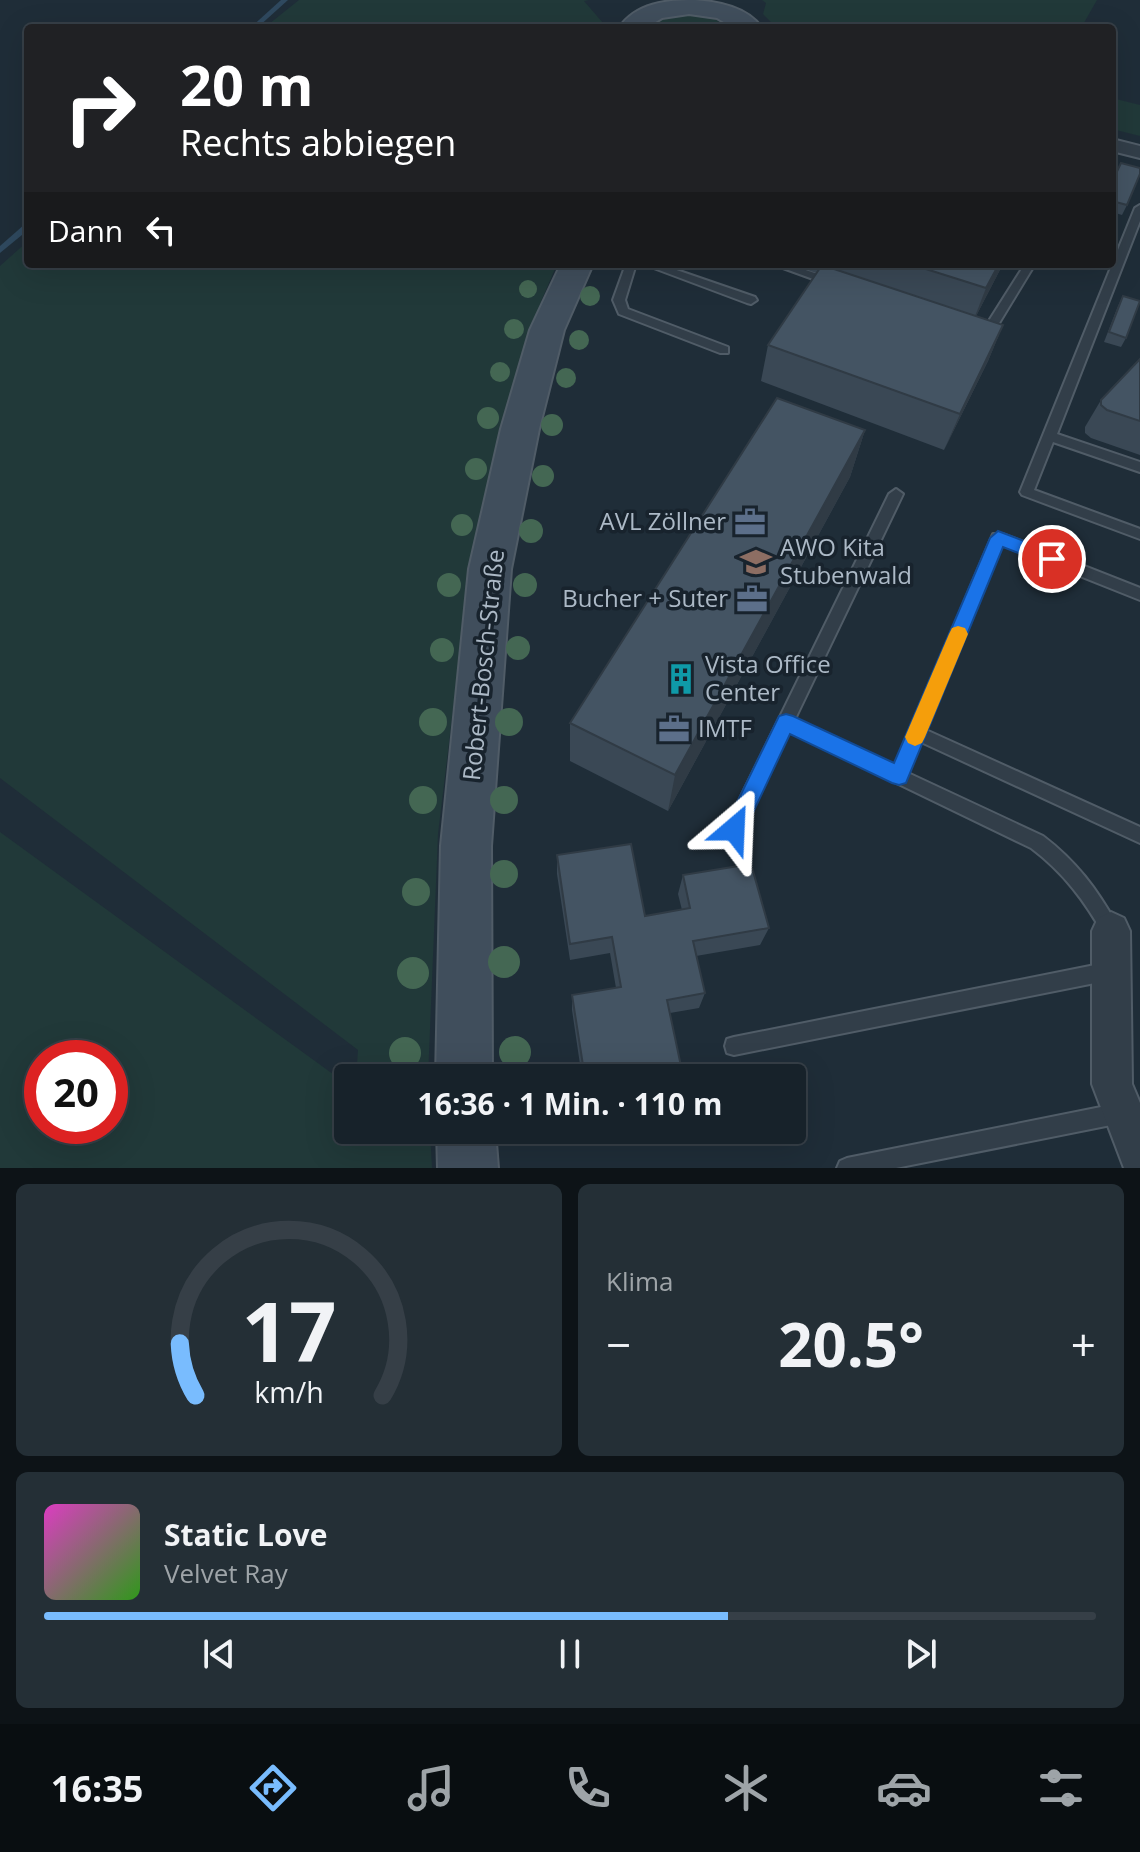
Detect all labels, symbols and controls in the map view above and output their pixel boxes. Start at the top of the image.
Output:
text: 20 m [180,46,314,122]
icon: right [48,56,152,160]
text: Rechts abbiegen [180,118,456,167]
icon: left [139,208,183,252]
text: Dann [48,210,123,251]
place label: AVL Zöllner [599,504,726,537]
office icon: AVL Zöllner [733,505,767,539]
pin [1018,525,1086,593]
place label: AWO Kita Stubenwald [780,530,912,591]
icon: arrive [1030,537,1074,581]
school or university icon: AWO Kita Stubenwald [739,545,773,579]
street label: Robert-Bosch-Straße [454,548,511,782]
place label: Bucher + Suter [562,581,728,614]
office icon: Bucher + Suter [735,582,769,616]
place label: Vista Office Center [705,647,831,708]
building icon: Vista Office Center [664,662,698,696]
place label: IMTF [698,711,752,744]
office icon: IMTF [657,712,691,746]
position arrow [692,787,776,871]
speed limit sign: 20 [24,1040,128,1144]
text: 16:36 · 1 Min. · 110 m [418,1083,722,1124]
text: Klima [606,1263,674,1299]
text: 17 [241,1273,337,1386]
text: 20.5° [778,1303,924,1385]
text: − [606,1314,631,1374]
text: + [1071,1314,1096,1374]
text: km/h [254,1372,324,1411]
text: Static Love [164,1514,327,1555]
text: Velvet Ray [164,1555,288,1591]
icon: previous [197,1632,241,1676]
icon: pause [548,1632,592,1676]
icon: next [899,1632,943,1676]
icon: directions [245,1760,301,1816]
icon: music [403,1760,459,1816]
icon: phone [560,1760,616,1816]
icon: climate [718,1760,774,1816]
icon: car [876,1760,932,1816]
icon: filters [1033,1760,1089,1816]
text: 16:35 [51,1764,143,1813]

